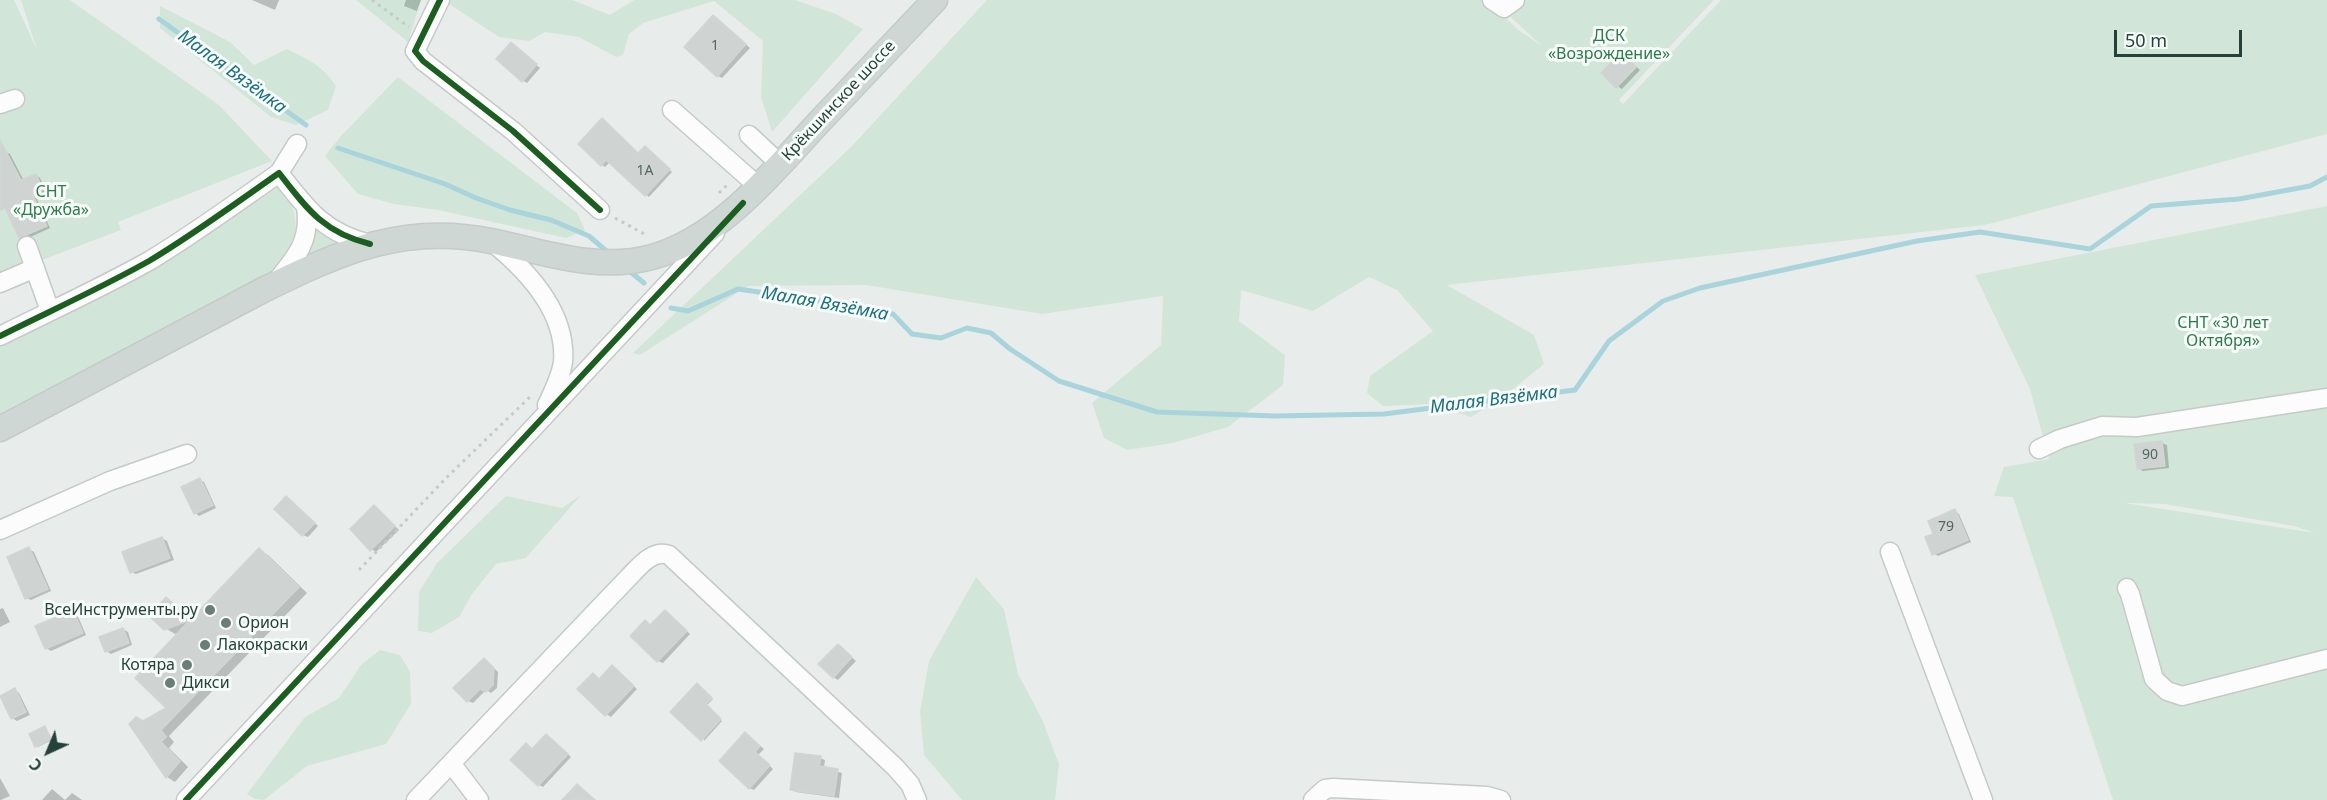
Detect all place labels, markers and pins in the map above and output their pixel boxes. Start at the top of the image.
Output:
place label: ВсеИнструменты.ру [44,600,198,620]
marker: ВсеИнструменты.ру [203,603,217,617]
place label: Орион [238,613,289,633]
marker: Орион [219,616,233,630]
place label: Лакокраски [217,635,308,655]
marker: Лакокраски [198,638,212,652]
place label: Котяра [121,655,175,675]
marker: Котяра [180,658,194,672]
place label: Дикси [182,673,230,693]
marker: Дикси [163,676,177,690]

